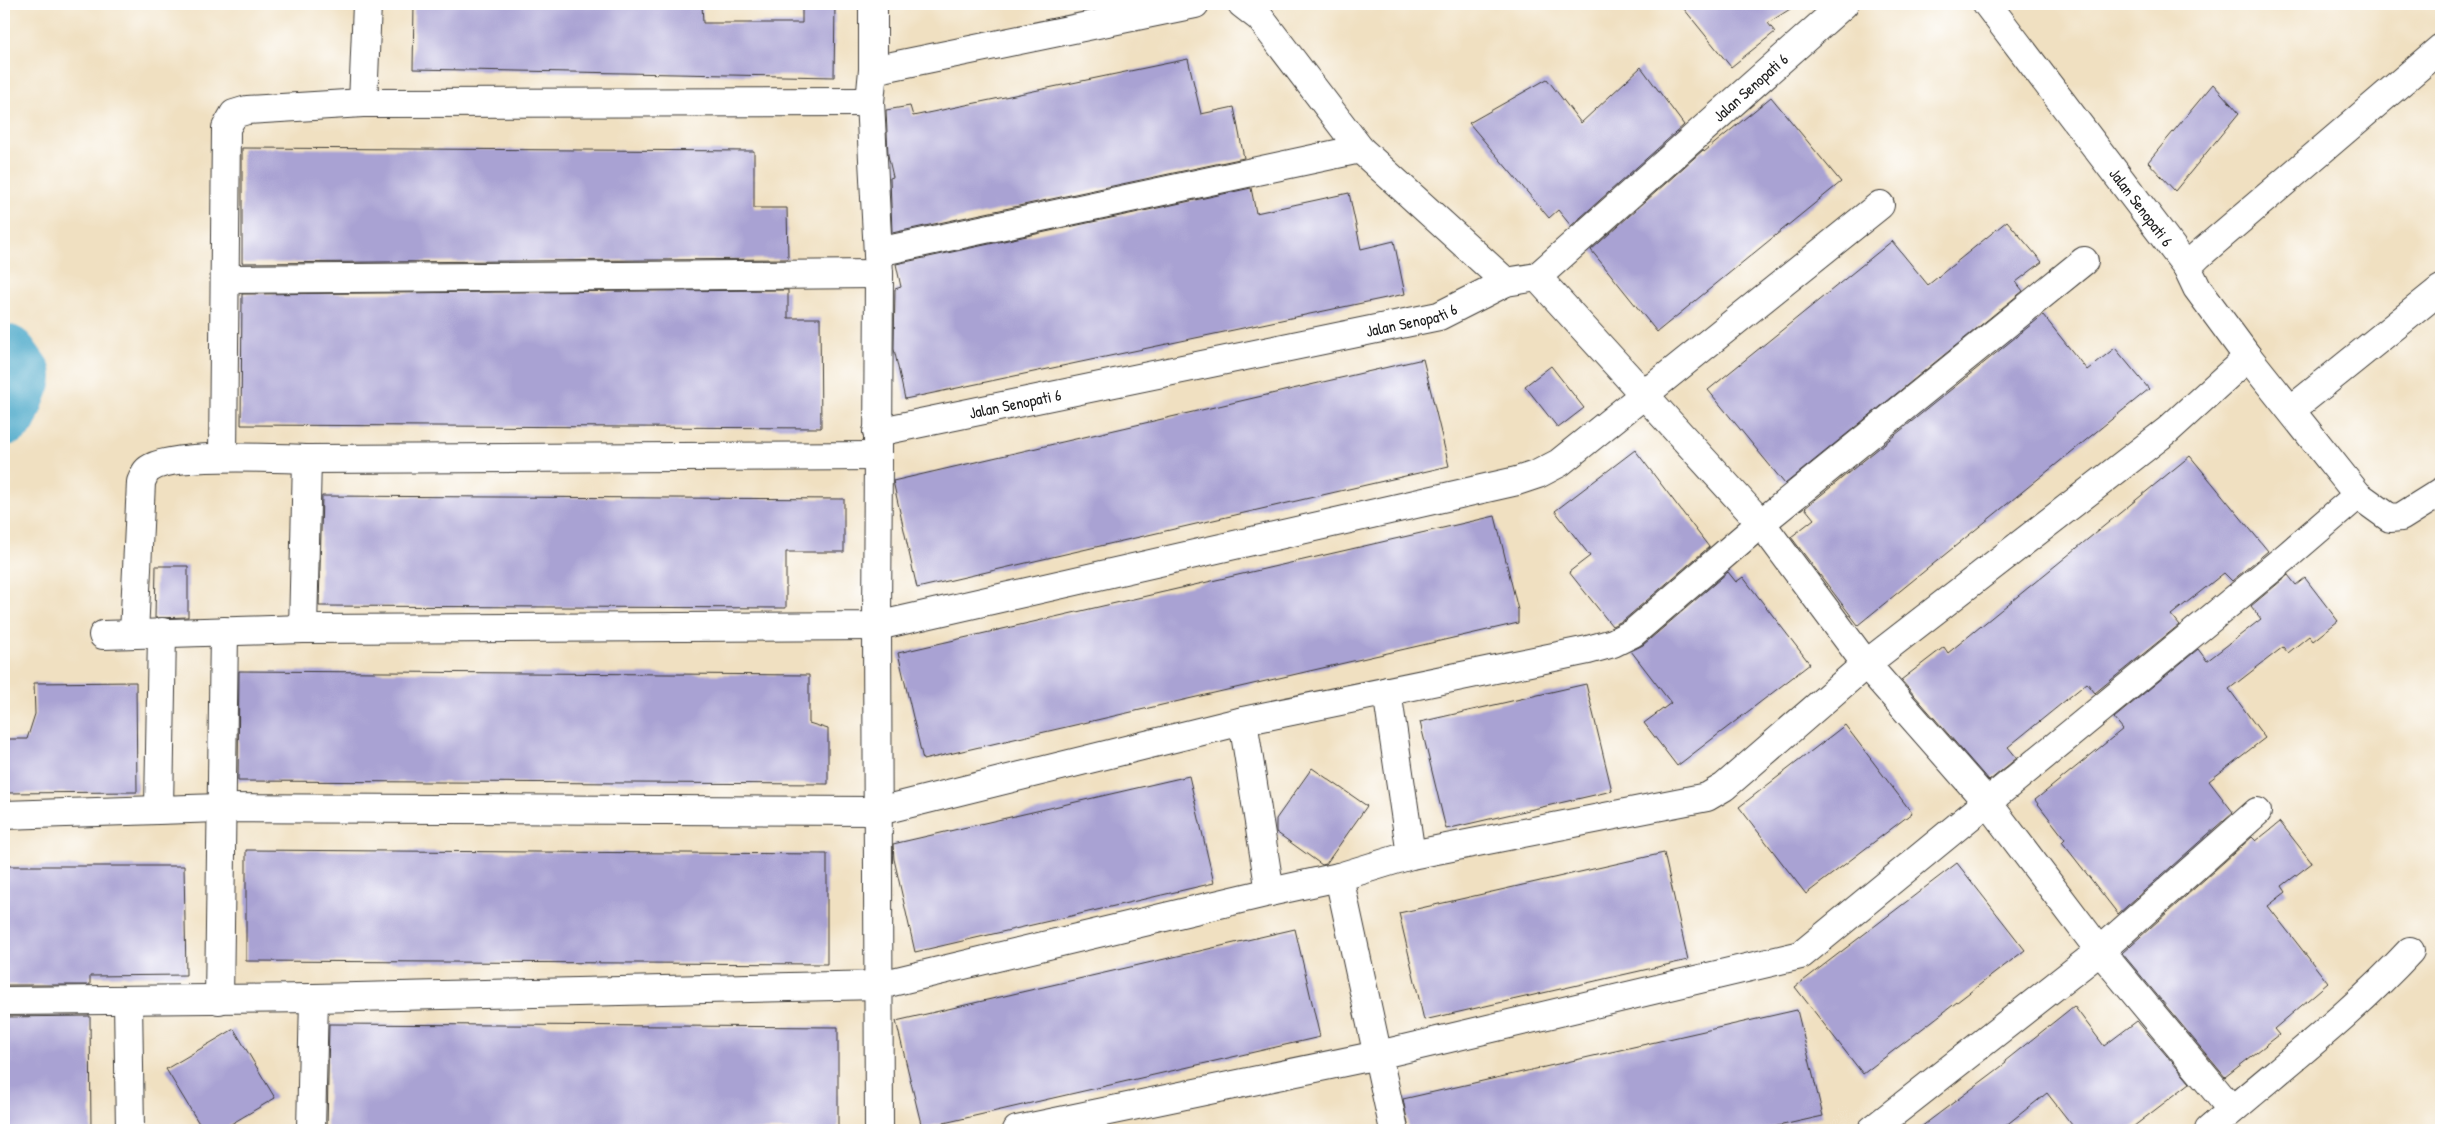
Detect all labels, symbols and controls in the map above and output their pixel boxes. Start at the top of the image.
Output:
street label: Jalan Senopati 6 [1708,48,1793,126]
street label: Jalan Senopati 6 [2104,163,2178,251]
street label: Jalan Senopati 6 [1364,298,1461,342]
street label: Jalan Senopati 6 [967,383,1063,424]

